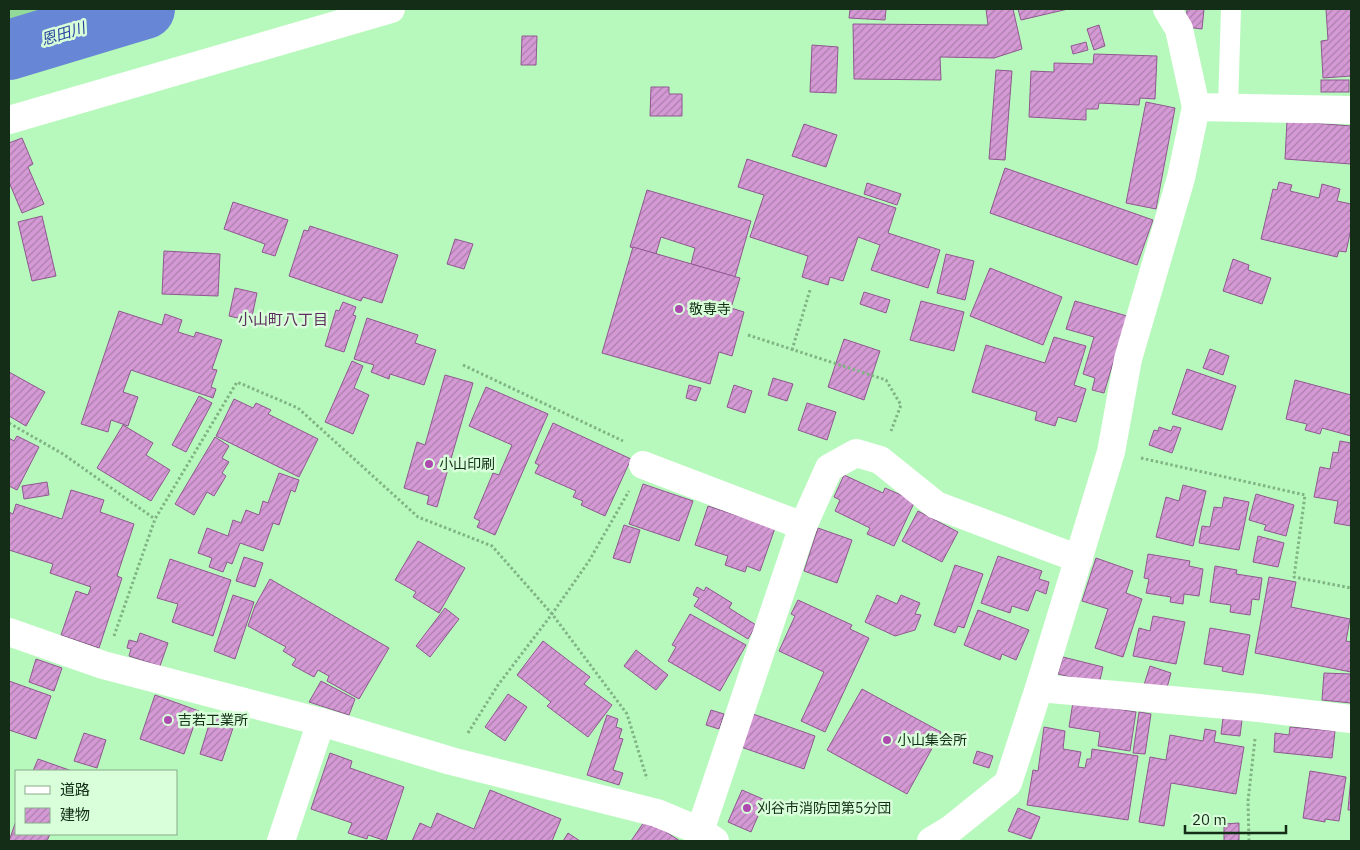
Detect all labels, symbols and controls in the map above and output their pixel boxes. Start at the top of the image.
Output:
water label: 恩田川 [39,17,89,49]
place label: 敬専寺 [689,300,731,318]
marker: 敬専寺 [673,303,685,315]
district label: 小山町八丁目 [238,310,328,329]
place label: 小山印刷 [439,455,495,473]
marker: 小山印刷 [423,458,435,470]
place label: 吉若工業所 [178,711,248,729]
marker: 吉若工業所 [162,714,174,726]
place label: 小山集会所 [897,731,967,749]
marker: 小山集会所 [881,734,893,746]
legend [15,770,178,835]
text: 道路 [60,780,90,799]
place label: 刈谷市消防団第5分団 [757,799,891,817]
marker: 刈谷市消防団第5分団 [741,802,753,814]
scale bar [1185,802,1286,834]
text: 建物 [60,805,90,824]
text: 20 m [1192,810,1227,829]

